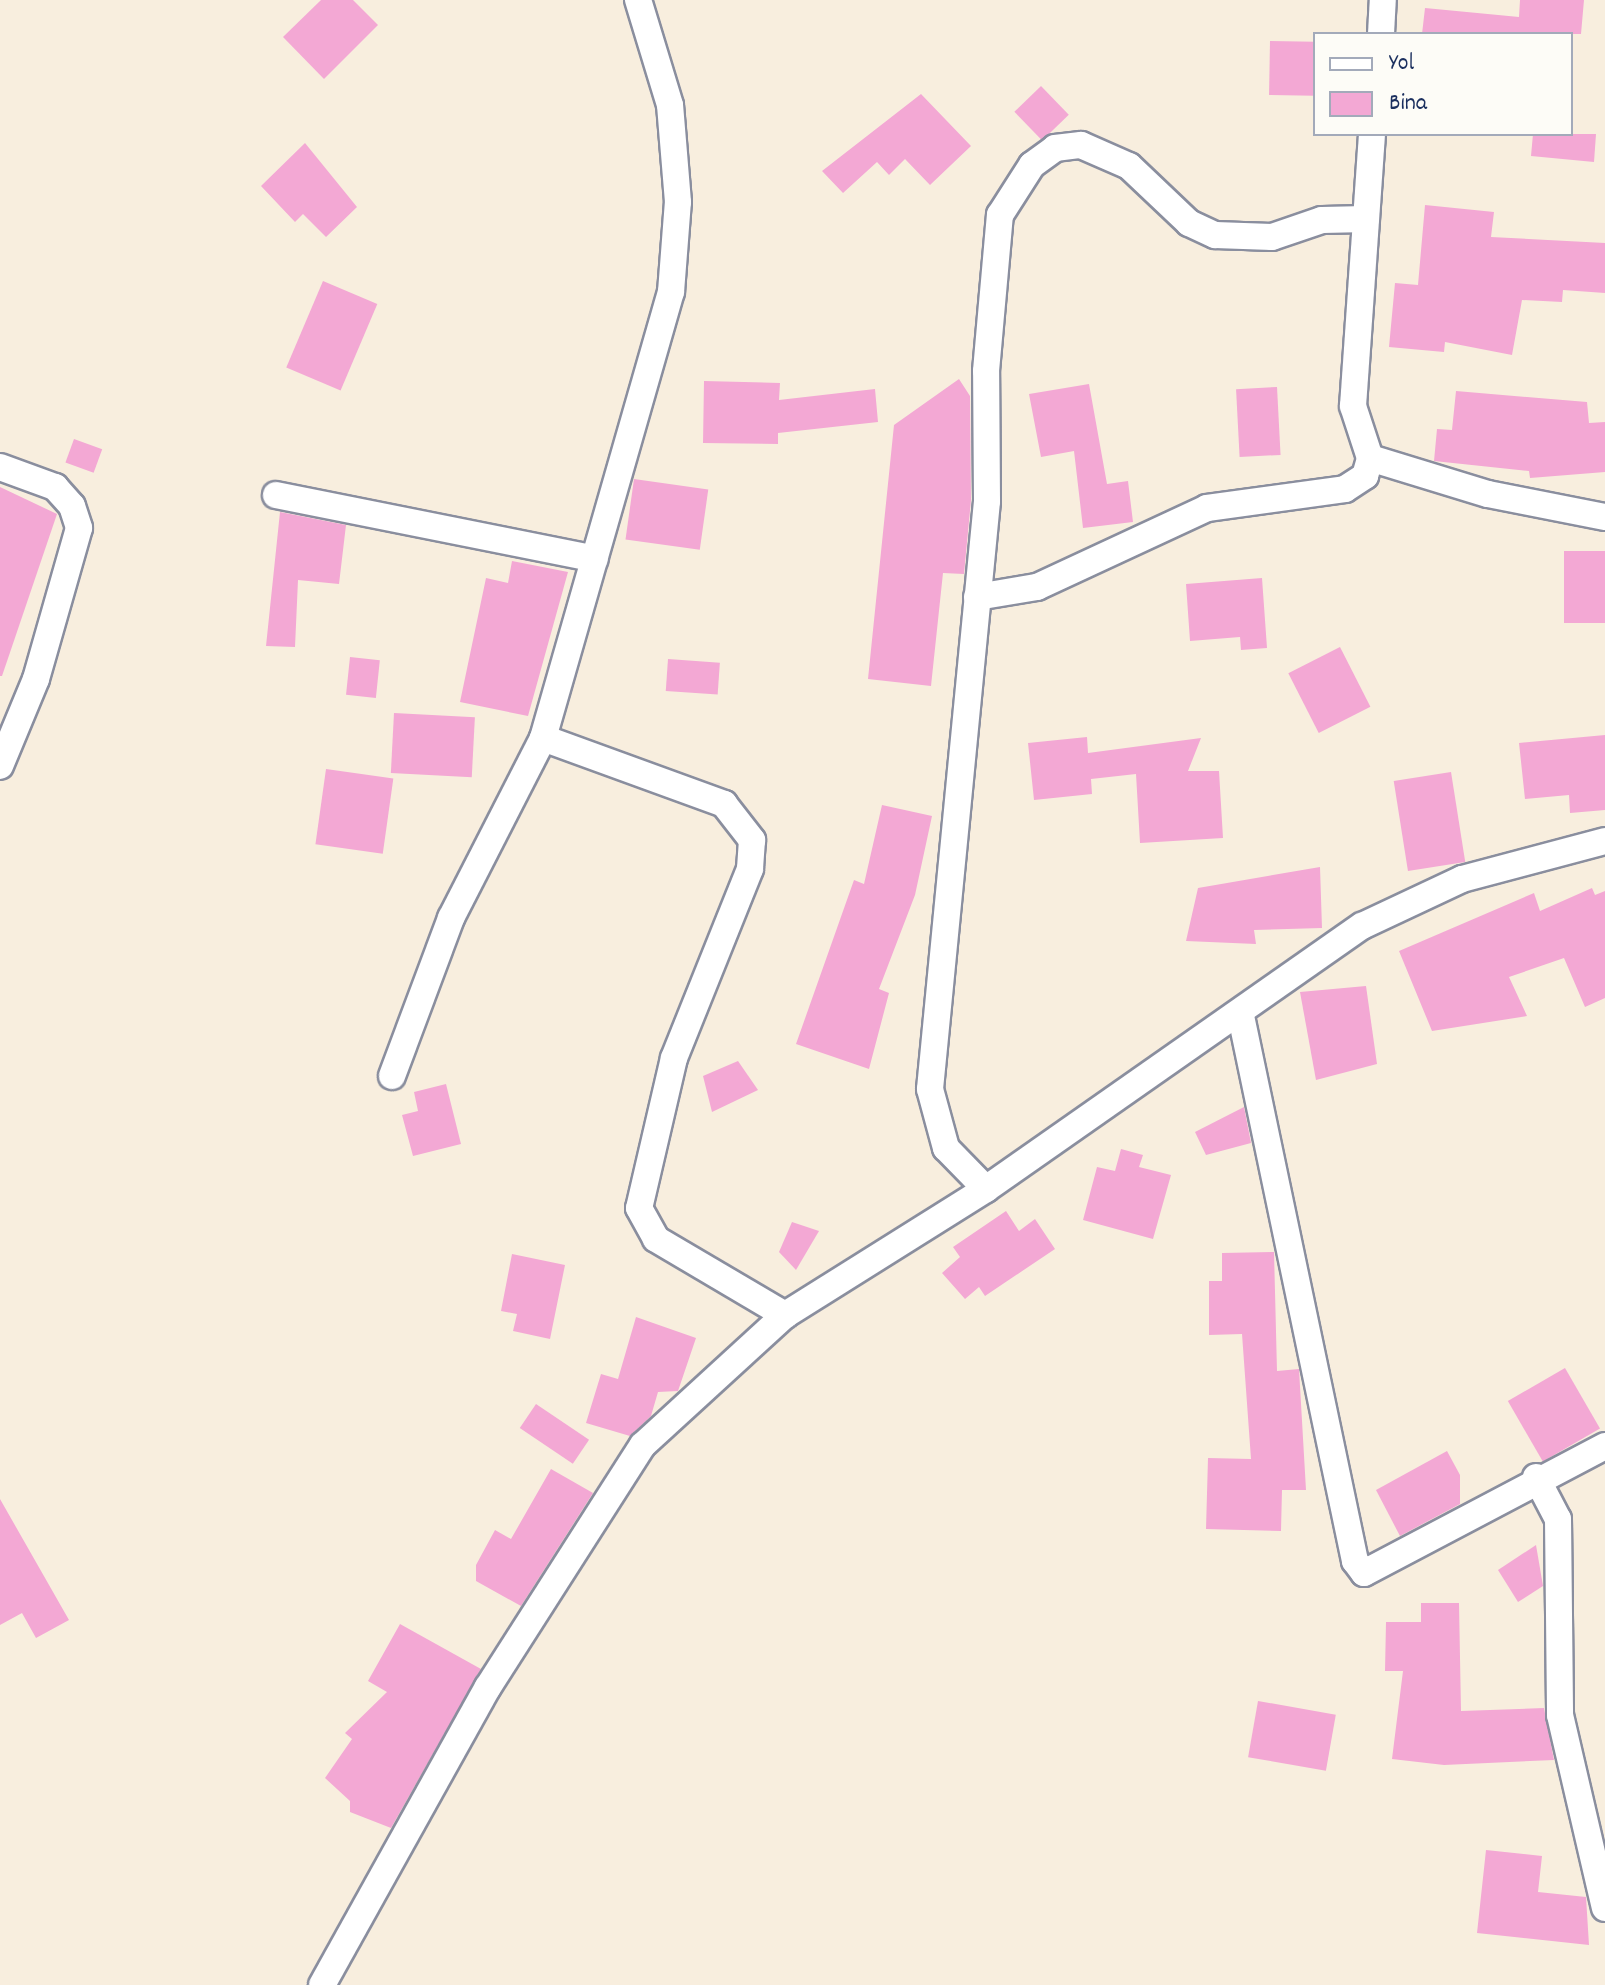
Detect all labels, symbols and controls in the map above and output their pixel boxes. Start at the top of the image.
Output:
legend [1313,32,1573,136]
text: Yol [1389,47,1414,81]
text: Bina [1389,87,1427,121]

